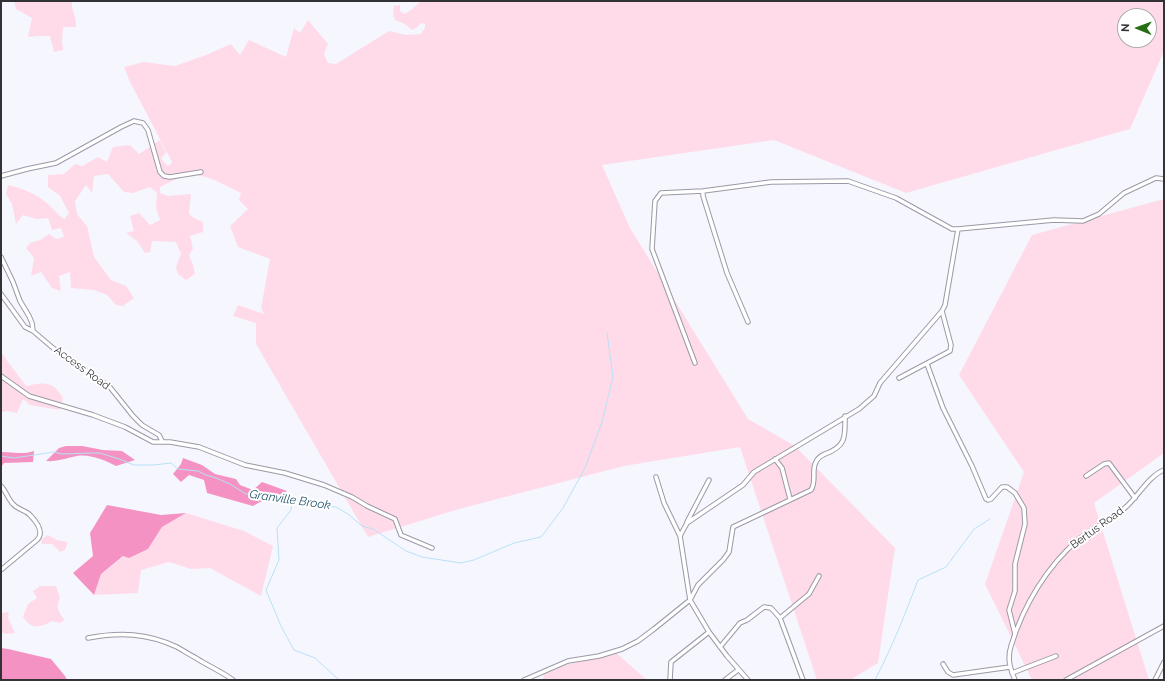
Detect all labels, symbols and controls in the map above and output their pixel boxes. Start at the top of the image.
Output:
north arrow [1117,8,1157,48]
text: N [1119,23,1132,32]
street label: Access Road [52,343,112,393]
water label: Granville Brook [248,487,332,513]
street label: Bertus Road [1068,504,1126,552]

